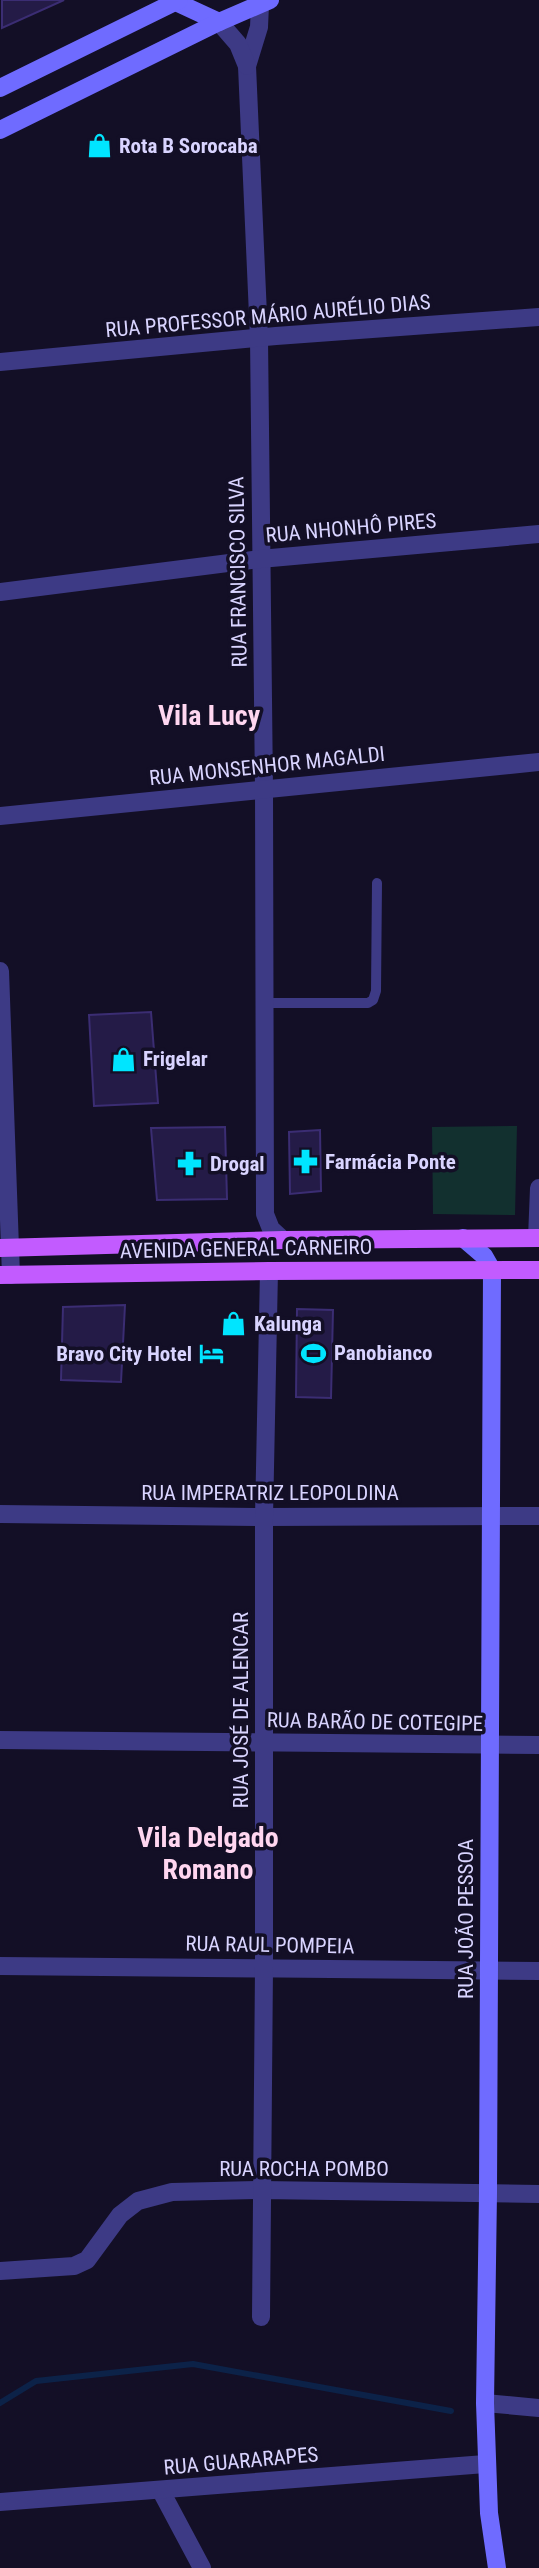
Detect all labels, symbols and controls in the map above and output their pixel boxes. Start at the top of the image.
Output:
shop icon: Rota B Sorocaba [85,132,113,160]
place label: Rota B Sorocaba [119,134,258,158]
street label: RUA PROFESSOR MÁRIO AURÉLIO DIAS [104,290,432,342]
street label: RUA FRANCISCO SILVA [224,476,252,668]
street label: RUA NHONHÔ PIRES [265,509,437,547]
district label: Vila Lucy [158,699,261,732]
street label: RUA MONSENHOR MAGALDI [148,742,386,790]
shop icon: Frigelar [109,1045,137,1073]
place label: Frigelar [143,1047,208,1071]
pharmacy icon: Farmácia Ponte [291,1148,319,1176]
pharmacy icon: Drogal [176,1150,204,1178]
place label: Farmácia Ponte [325,1150,456,1174]
place label: Drogal [210,1152,265,1176]
street label: AVENIDA GENERAL CARNEIRO [120,1235,372,1263]
shop icon: Kalunga [220,1310,248,1338]
place label: Kalunga [254,1312,322,1336]
sports icon: Panobianco [300,1339,328,1367]
hotel icon: Bravo City Hotel [198,1340,226,1368]
place label: Panobianco [334,1341,433,1365]
place label: Bravo City Hotel [56,1342,192,1366]
street label: RUA IMPERATRIZ LEOPOLDINA [141,1481,399,1505]
street label: RUA JOSÉ DE ALENCAR [229,1612,253,1808]
street label: RUA BARÃO DE COTEGIPE [267,1708,483,1736]
district label: Vila Delgado Romano [137,1821,279,1886]
street label: RUA JOÃO PESSOA [454,1839,478,1999]
street label: RUA RAUL POMPEIA [185,1932,355,1958]
street label: RUA ROCHA POMBO [219,2157,389,2181]
street label: RUA GUARARAPES [163,2442,319,2480]

